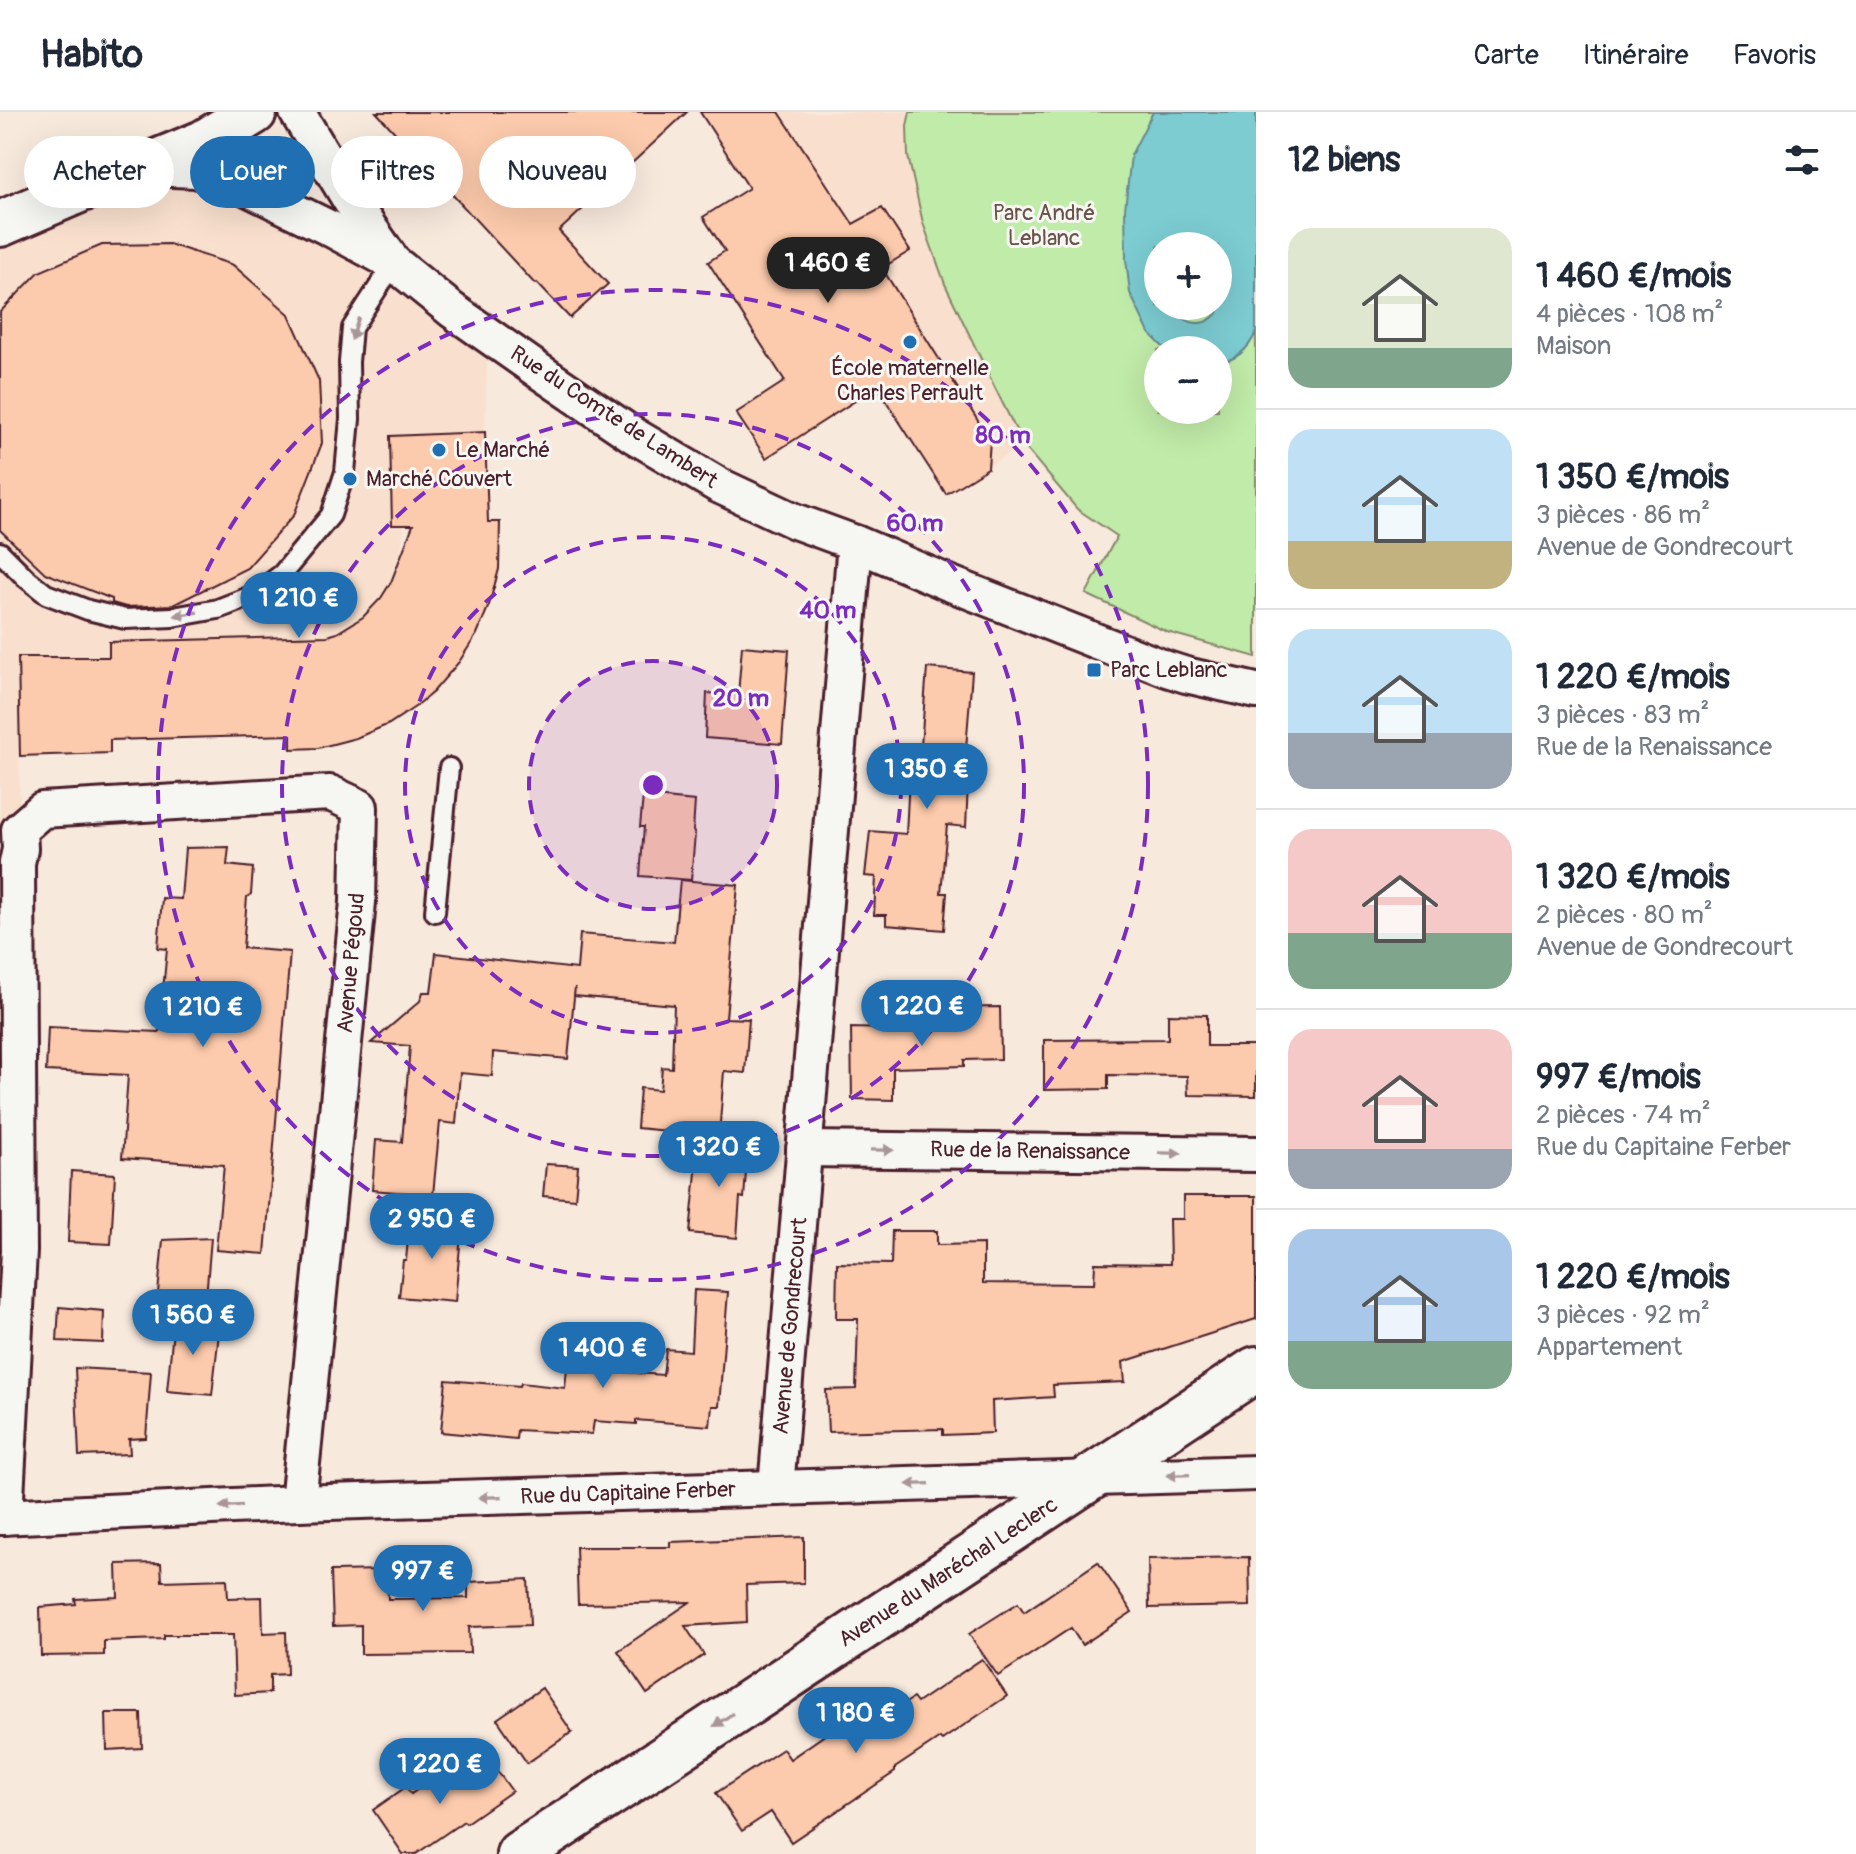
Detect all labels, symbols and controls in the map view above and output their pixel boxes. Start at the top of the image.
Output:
text: Habito [40,31,143,79]
text: Carte [1473,38,1539,73]
text: Itinéraire [1583,38,1689,73]
text: Favoris [1733,38,1816,73]
chip: Acheter [24,136,174,208]
chip: Louer [190,136,315,208]
chip: Filtres [331,136,463,208]
chip: Nouveau [479,136,636,208]
icon: filters [1780,138,1824,182]
text: 12 biens [1288,139,1400,182]
park label: Parc André Leblanc [993,199,1095,252]
map controls [1144,232,1232,424]
button: + [1144,232,1232,320]
pin: 1 460 € [754,237,902,305]
text: 1 460 € [785,247,871,279]
text: 1 460 €/mois [1536,255,1731,298]
icon: home [1352,260,1448,356]
text: 4 pièces · 108 m² [1536,298,1723,330]
one-way arrow [348,317,360,341]
text: Maison [1536,330,1611,362]
marker: École maternelle Charles Perrault [901,333,919,351]
button: − [1144,336,1232,424]
street label: Rue du Comte de Lambert [505,339,723,495]
place label: École maternelle Charles Perrault [831,354,989,407]
text: 80 m [975,421,1031,450]
place label: Le Marché [455,436,550,464]
marker: Le Marché [430,441,448,459]
text: 1 350 €/mois [1536,456,1729,499]
icon: home [1352,461,1448,557]
place label: Marché Couvert [366,465,512,493]
marker: Marché Couvert [341,470,359,488]
text: 3 pièces · 86 m² [1536,499,1710,531]
text: 60 m [887,509,943,538]
text: Avenue de Gondrecourt [1536,531,1793,563]
pin: 1 210 € [225,572,373,640]
text: 1 210 € [258,582,340,614]
text: 40 m [800,596,856,625]
one-way arrow [173,609,198,621]
place label: Parc Leblanc [1110,656,1228,684]
text: 1 220 €/mois [1536,656,1730,699]
marker: Parc Leblanc [1085,661,1103,679]
icon: home [1352,661,1448,757]
text: 20 m [713,684,769,713]
text: 3 pièces · 83 m² [1536,699,1709,731]
text: Rue de la Renaissance [1536,731,1772,763]
pin: 1 350 € [853,743,1001,811]
text: 1 350 € [885,753,969,785]
centre of rings [639,771,667,799]
text: 1 320 €/mois [1536,856,1730,899]
icon: home [1352,861,1448,957]
street label: Avenue Pégoud [331,892,371,1034]
text: 2 pièces · 80 m² [1536,899,1713,931]
text: Avenue de Gondrecourt [1536,931,1793,963]
pin: 1 220 € [848,980,996,1048]
pin: 1 210 € [129,981,277,1049]
text: 1 220 € [879,990,965,1022]
text: 1 210 € [162,991,244,1023]
text: 997 €/mois [1536,1056,1701,1099]
icon: home [1352,1061,1448,1157]
text: 2 pièces · 74 m² [1536,1099,1711,1131]
pin: 1 320 € [645,1121,793,1189]
text: 1 320 € [676,1131,762,1163]
text: Rue du Capitaine Ferber [1536,1131,1791,1163]
street label: Rue de la Renaissance [930,1135,1130,1167]
one-way arrow [870,1144,895,1156]
one-way arrow [1158,1147,1183,1159]
pin: 2 950 € [358,1193,506,1261]
text: 2 950 € [388,1203,476,1235]
street label: Avenue de Gondrecourt [767,1216,813,1436]
text: 1 220 €/mois [1536,1256,1730,1299]
icon: home [1352,1261,1448,1357]
pin: 1 560 € [119,1289,267,1357]
text: 1 560 € [150,1299,236,1331]
text: 3 pièces · 92 m² [1536,1299,1710,1331]
pin: 1 400 € [529,1322,677,1390]
text: Appartement [1536,1331,1682,1363]
text: 1 400 € [558,1332,648,1364]
one-way arrow [1165,1469,1190,1482]
street label: Rue du Capitaine Ferber [520,1475,736,1511]
one-way arrow [905,1477,930,1490]
one-way arrow [477,1490,502,1503]
street label: Avenue du Maréchal Leclerc [833,1491,1063,1653]
one-way arrow [218,1500,243,1513]
pin: 997 € [367,1545,479,1613]
text: 997 € [391,1555,455,1587]
pin: 1 180 € [782,1687,930,1755]
text: 1 180 € [816,1697,896,1729]
one-way arrow [712,1712,734,1727]
pin: 1 220 € [366,1738,514,1806]
text: 1 220 € [397,1748,483,1780]

